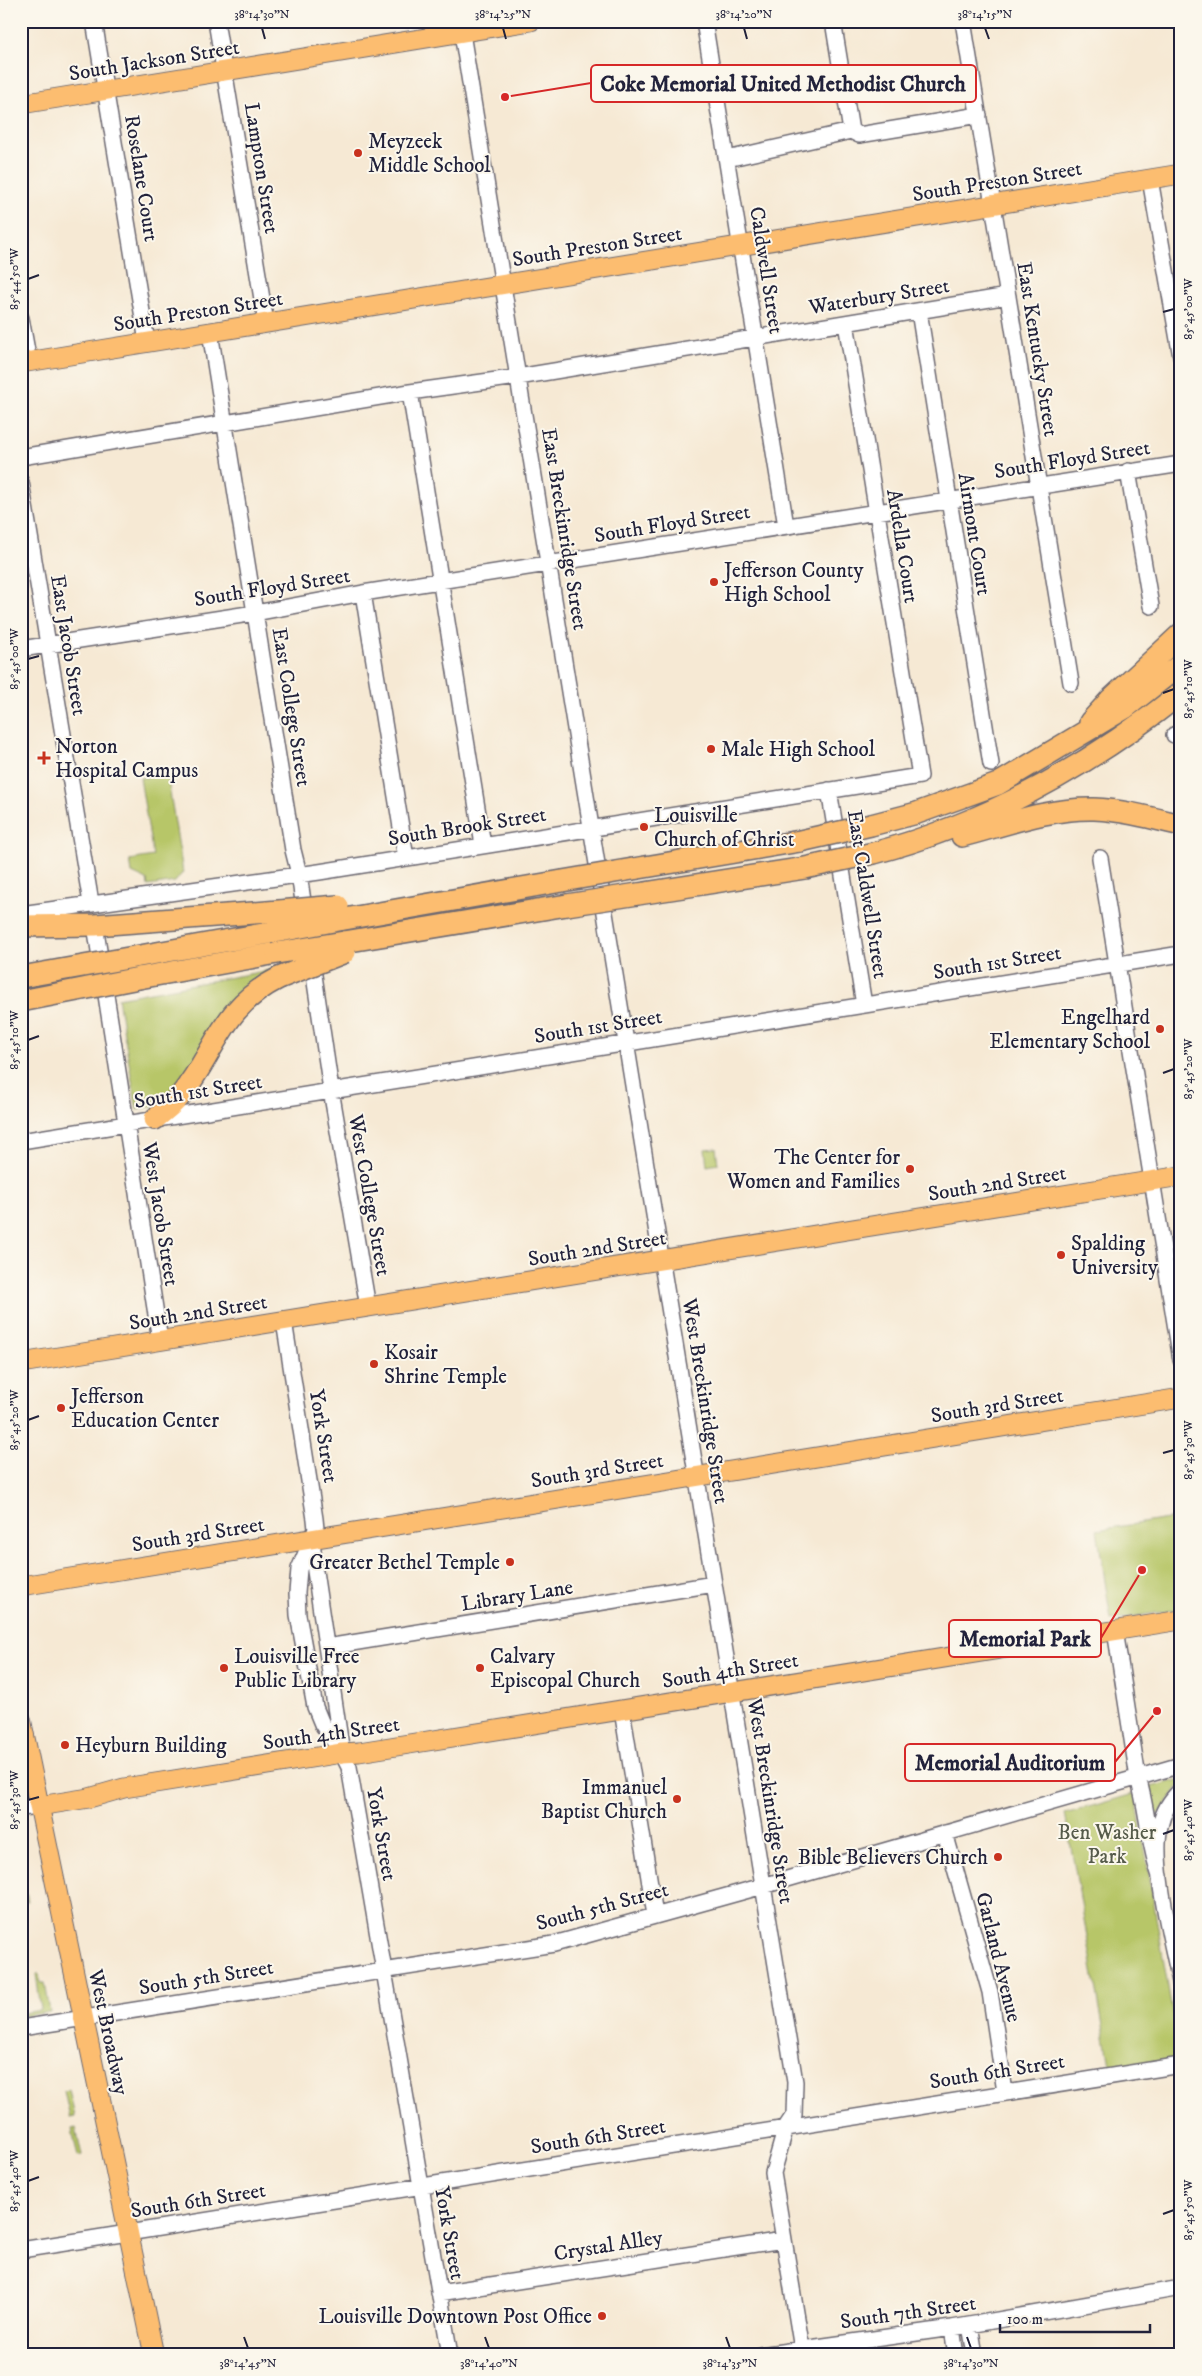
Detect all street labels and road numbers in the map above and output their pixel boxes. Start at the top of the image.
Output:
street label: South Jackson Street [67,35,242,87]
street label: Lampton Street [238,101,284,236]
street label: Roselane Court [118,113,164,244]
street label: South Preston Street [910,156,1084,208]
street label: Caldwell Street [743,205,789,336]
street label: South Preston Street [510,221,684,273]
street label: East Kentucky Street [1010,260,1064,439]
street label: Waterbury Street [806,273,952,321]
street label: South Preston Street [111,286,285,338]
street label: East Breckinridge Street [535,426,593,632]
street label: South Floyd Street [992,435,1152,485]
street label: Airmont Court [952,471,997,597]
street label: Ardella Court [880,487,924,605]
street label: South Floyd Street [592,499,752,549]
street label: South Floyd Street [192,563,352,613]
street label: East Jacob Street [44,573,92,718]
street label: East College Street [266,626,316,789]
street label: South Brook Street [386,802,548,852]
street label: East Caldwell Street [841,808,893,981]
street label: South 1st Street [931,940,1063,986]
street label: South 1st Street [532,1004,664,1050]
street label: South 1st Street [132,1069,264,1115]
street label: West College Street [342,1111,396,1278]
street label: West Jacob Street [136,1139,184,1288]
street label: South 2nd Street [926,1160,1068,1208]
street label: South 2nd Street [526,1225,668,1273]
street label: South 2nd Street [127,1289,269,1337]
street label: West Breckinridge Street [676,1296,734,1506]
street label: South 3rd Street [929,1383,1066,1429]
street label: York Street [303,1388,343,1485]
street label: South 3rd Street [529,1448,666,1494]
street label: South 3rd Street [130,1512,267,1558]
street label: Library Lane [459,1574,575,1618]
street label: South 4th Street [660,1647,800,1695]
street label: West Breckinridge Street [741,1696,799,1906]
street label: South 4th Street [261,1712,401,1756]
street label: York Street [360,1785,402,1883]
street label: South 5th Street [533,1877,672,1937]
street label: Garland Avenue [969,1890,1027,2025]
street label: South 5th Street [137,1954,276,2001]
street label: West Broadway [82,1966,134,2098]
street label: South 6th Street [928,2048,1067,2096]
street label: South 6th Street [529,2113,668,2161]
street label: South 6th Street [129,2177,268,2225]
street label: York Street [428,2184,470,2282]
street label: Crystal Alley [552,2224,665,2267]
street label: South 7th Street [839,2291,978,2335]

